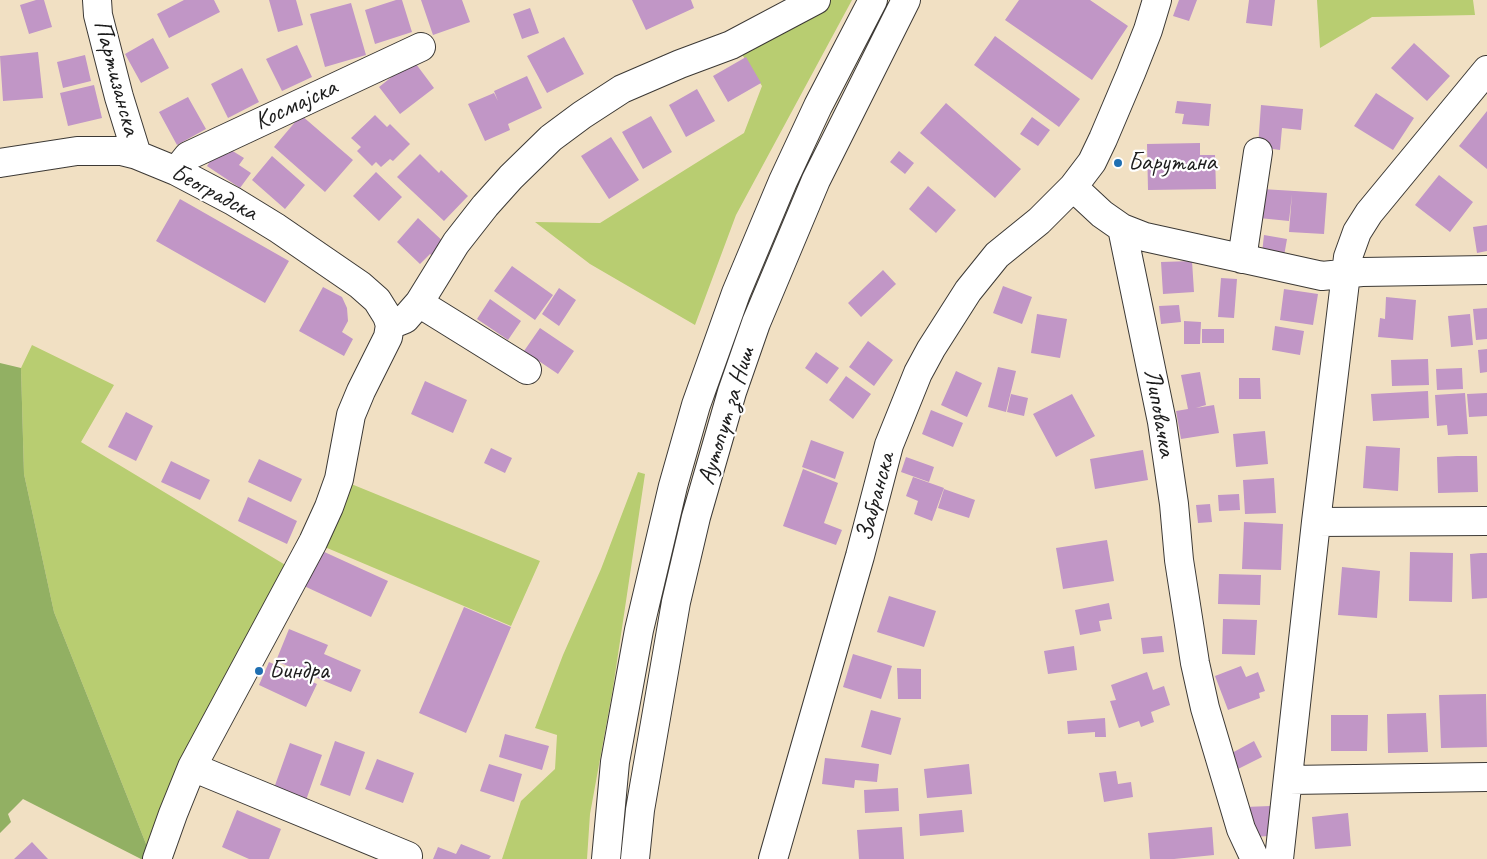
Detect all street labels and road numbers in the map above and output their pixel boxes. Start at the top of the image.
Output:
street label: Партизанска [86,17,146,139]
street label: Космајска [250,73,342,137]
street label: Београдска [166,158,262,228]
street label: Аутопут за Ниш [692,344,762,488]
street label: Липовачка [1137,367,1181,459]
street label: Забранска [850,449,902,545]

